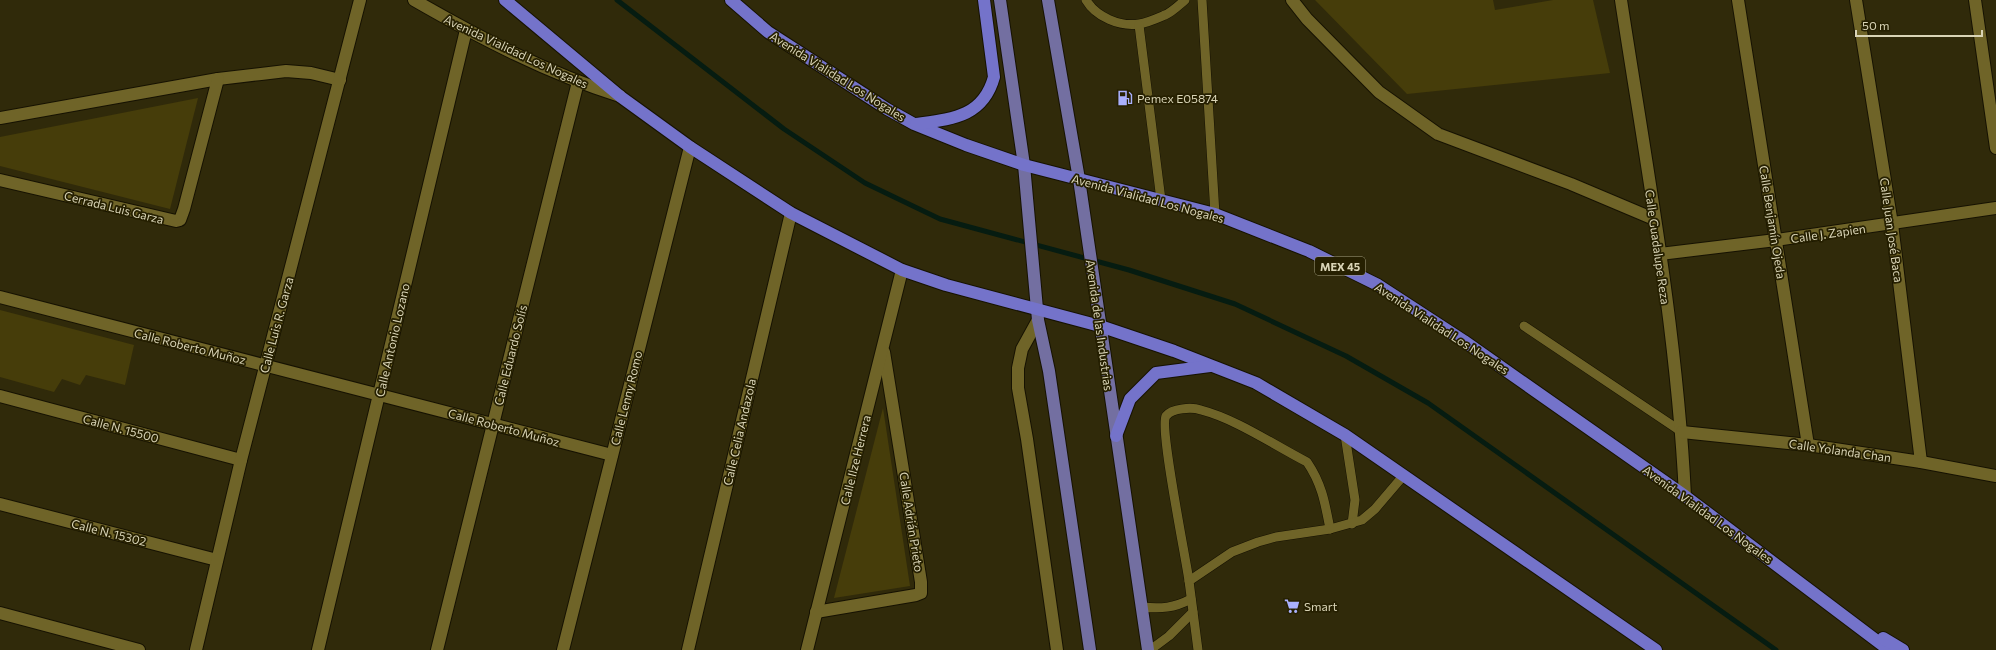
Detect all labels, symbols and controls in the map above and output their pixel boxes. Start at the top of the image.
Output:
street label: Avenida Vialidad Los Nogales [442,11,590,91]
scale bar [1856,12,1982,38]
text: 50 m [1862,18,1890,32]
street label: Avenida Vialidad Los Nogales [768,28,908,124]
fuel station icon: Pemex E05874 [1116,89,1134,107]
place label: Pemex E05874 [1137,91,1218,105]
street label: Calle Benjamín Ojeda [1757,164,1789,280]
street label: Avenida Vialidad Los Nogales [1070,171,1226,225]
street label: Calle Juan José Baca [1877,177,1906,283]
street label: Cerrada Luis Garza [63,188,165,226]
street label: Calle Guadalupe Reza [1643,189,1673,305]
street label: Calle J. Zapien [1790,221,1867,246]
road number: MEX 45 [1315,257,1365,275]
street label: Avenida de las Industrias [1084,259,1116,391]
street label: Calle Luis R. Garza [256,275,296,375]
street label: Avenida Vialidad Los Nogales [1372,279,1512,377]
street label: Calle Antonio Lozano [372,282,412,398]
street label: Calle Eduardo Solís [491,303,529,407]
street label: Calle Roberto Muñoz [133,325,247,367]
street label: Calle Lenny Romo [607,349,645,447]
street label: Calle Celia Andazola [720,377,758,487]
street label: Calle Roberto Muñoz [447,405,561,449]
street label: Calle N. 15500 [82,411,161,445]
street label: Calle Ilze Herrera [837,414,873,506]
street label: Calle Yolanda Chan [1788,436,1892,464]
street label: Avenida Vialidad Los Nogales [1640,462,1776,566]
street label: Calle Adrián Prieto [897,471,927,573]
street label: Calle N. 15302 [70,516,148,548]
supermarket icon: Smart [1283,597,1301,615]
place label: Smart [1304,599,1338,613]

